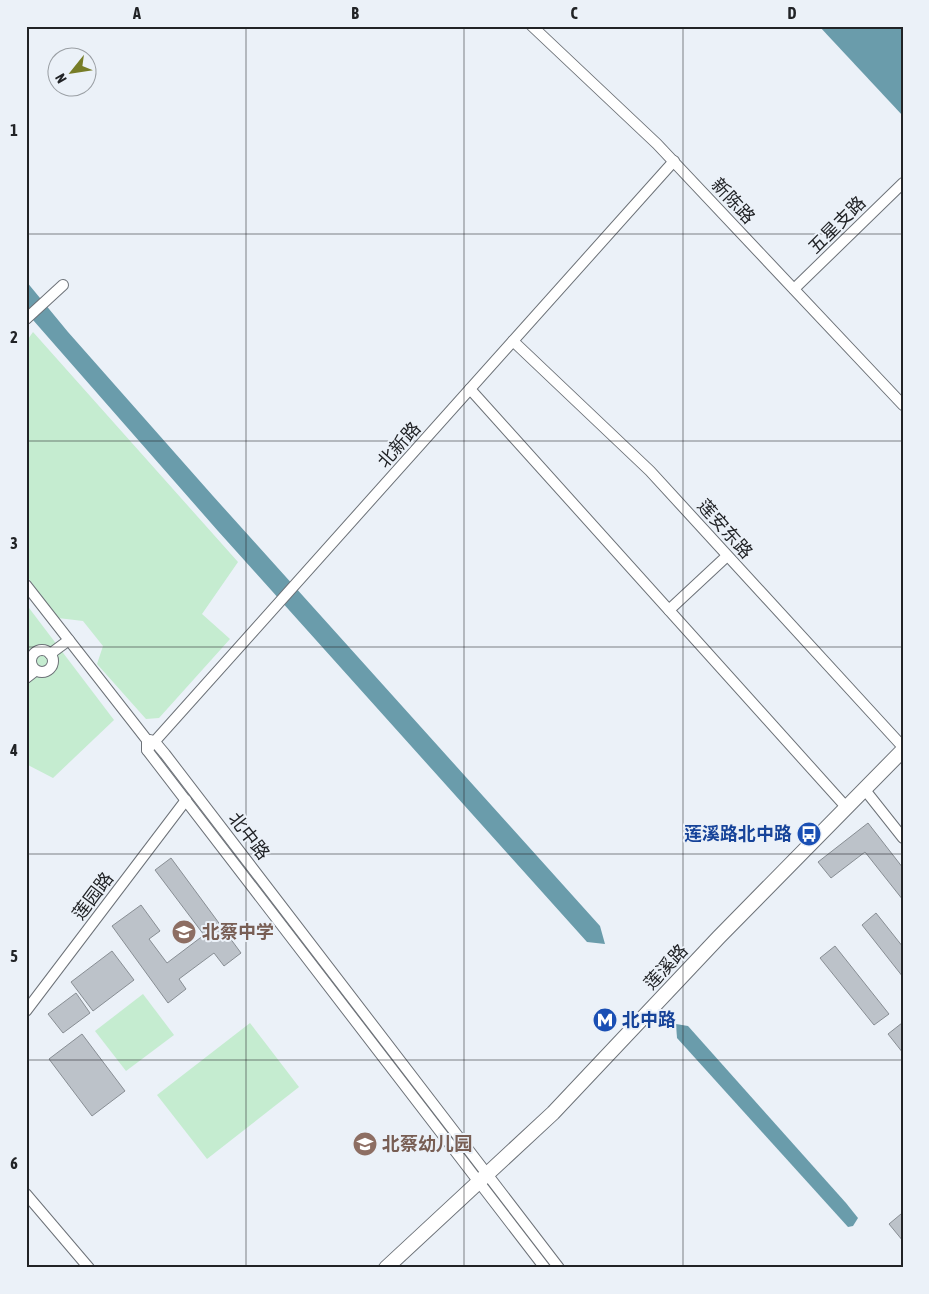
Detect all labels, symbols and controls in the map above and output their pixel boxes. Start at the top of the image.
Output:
text: A [132,4,141,22]
text: B [351,4,359,22]
text: C [570,4,578,22]
text: D [788,4,797,22]
north arrow [48,48,98,98]
text: N [52,71,70,86]
text: 1 [10,121,18,139]
street label: 新陈路 [707,174,759,228]
street label: 五星支路 [804,192,870,258]
text: 2 [10,328,18,346]
street label: 北新路 [373,418,424,472]
street label: 莲安东路 [693,495,757,562]
text: 3 [10,534,18,552]
text: 4 [9,741,18,759]
street label: 北中路 [224,808,274,863]
bus stop icon: 莲溪路北中路 [796,821,822,847]
place label: 莲溪路北中路 [684,823,792,844]
street label: 莲园路 [68,868,117,924]
school or university icon: 北蔡中学 [171,919,197,945]
place label: 北蔡中学 [202,921,274,942]
street label: 莲溪路 [640,940,692,994]
text: 5 [10,947,18,965]
metro station icon: 北中路 [592,1007,618,1033]
place label: 北中路 [622,1009,676,1030]
school or university icon: 北蔡幼儿园 [352,1131,378,1157]
place label: 北蔡幼儿园 [382,1133,472,1154]
text: 6 [10,1154,18,1172]

